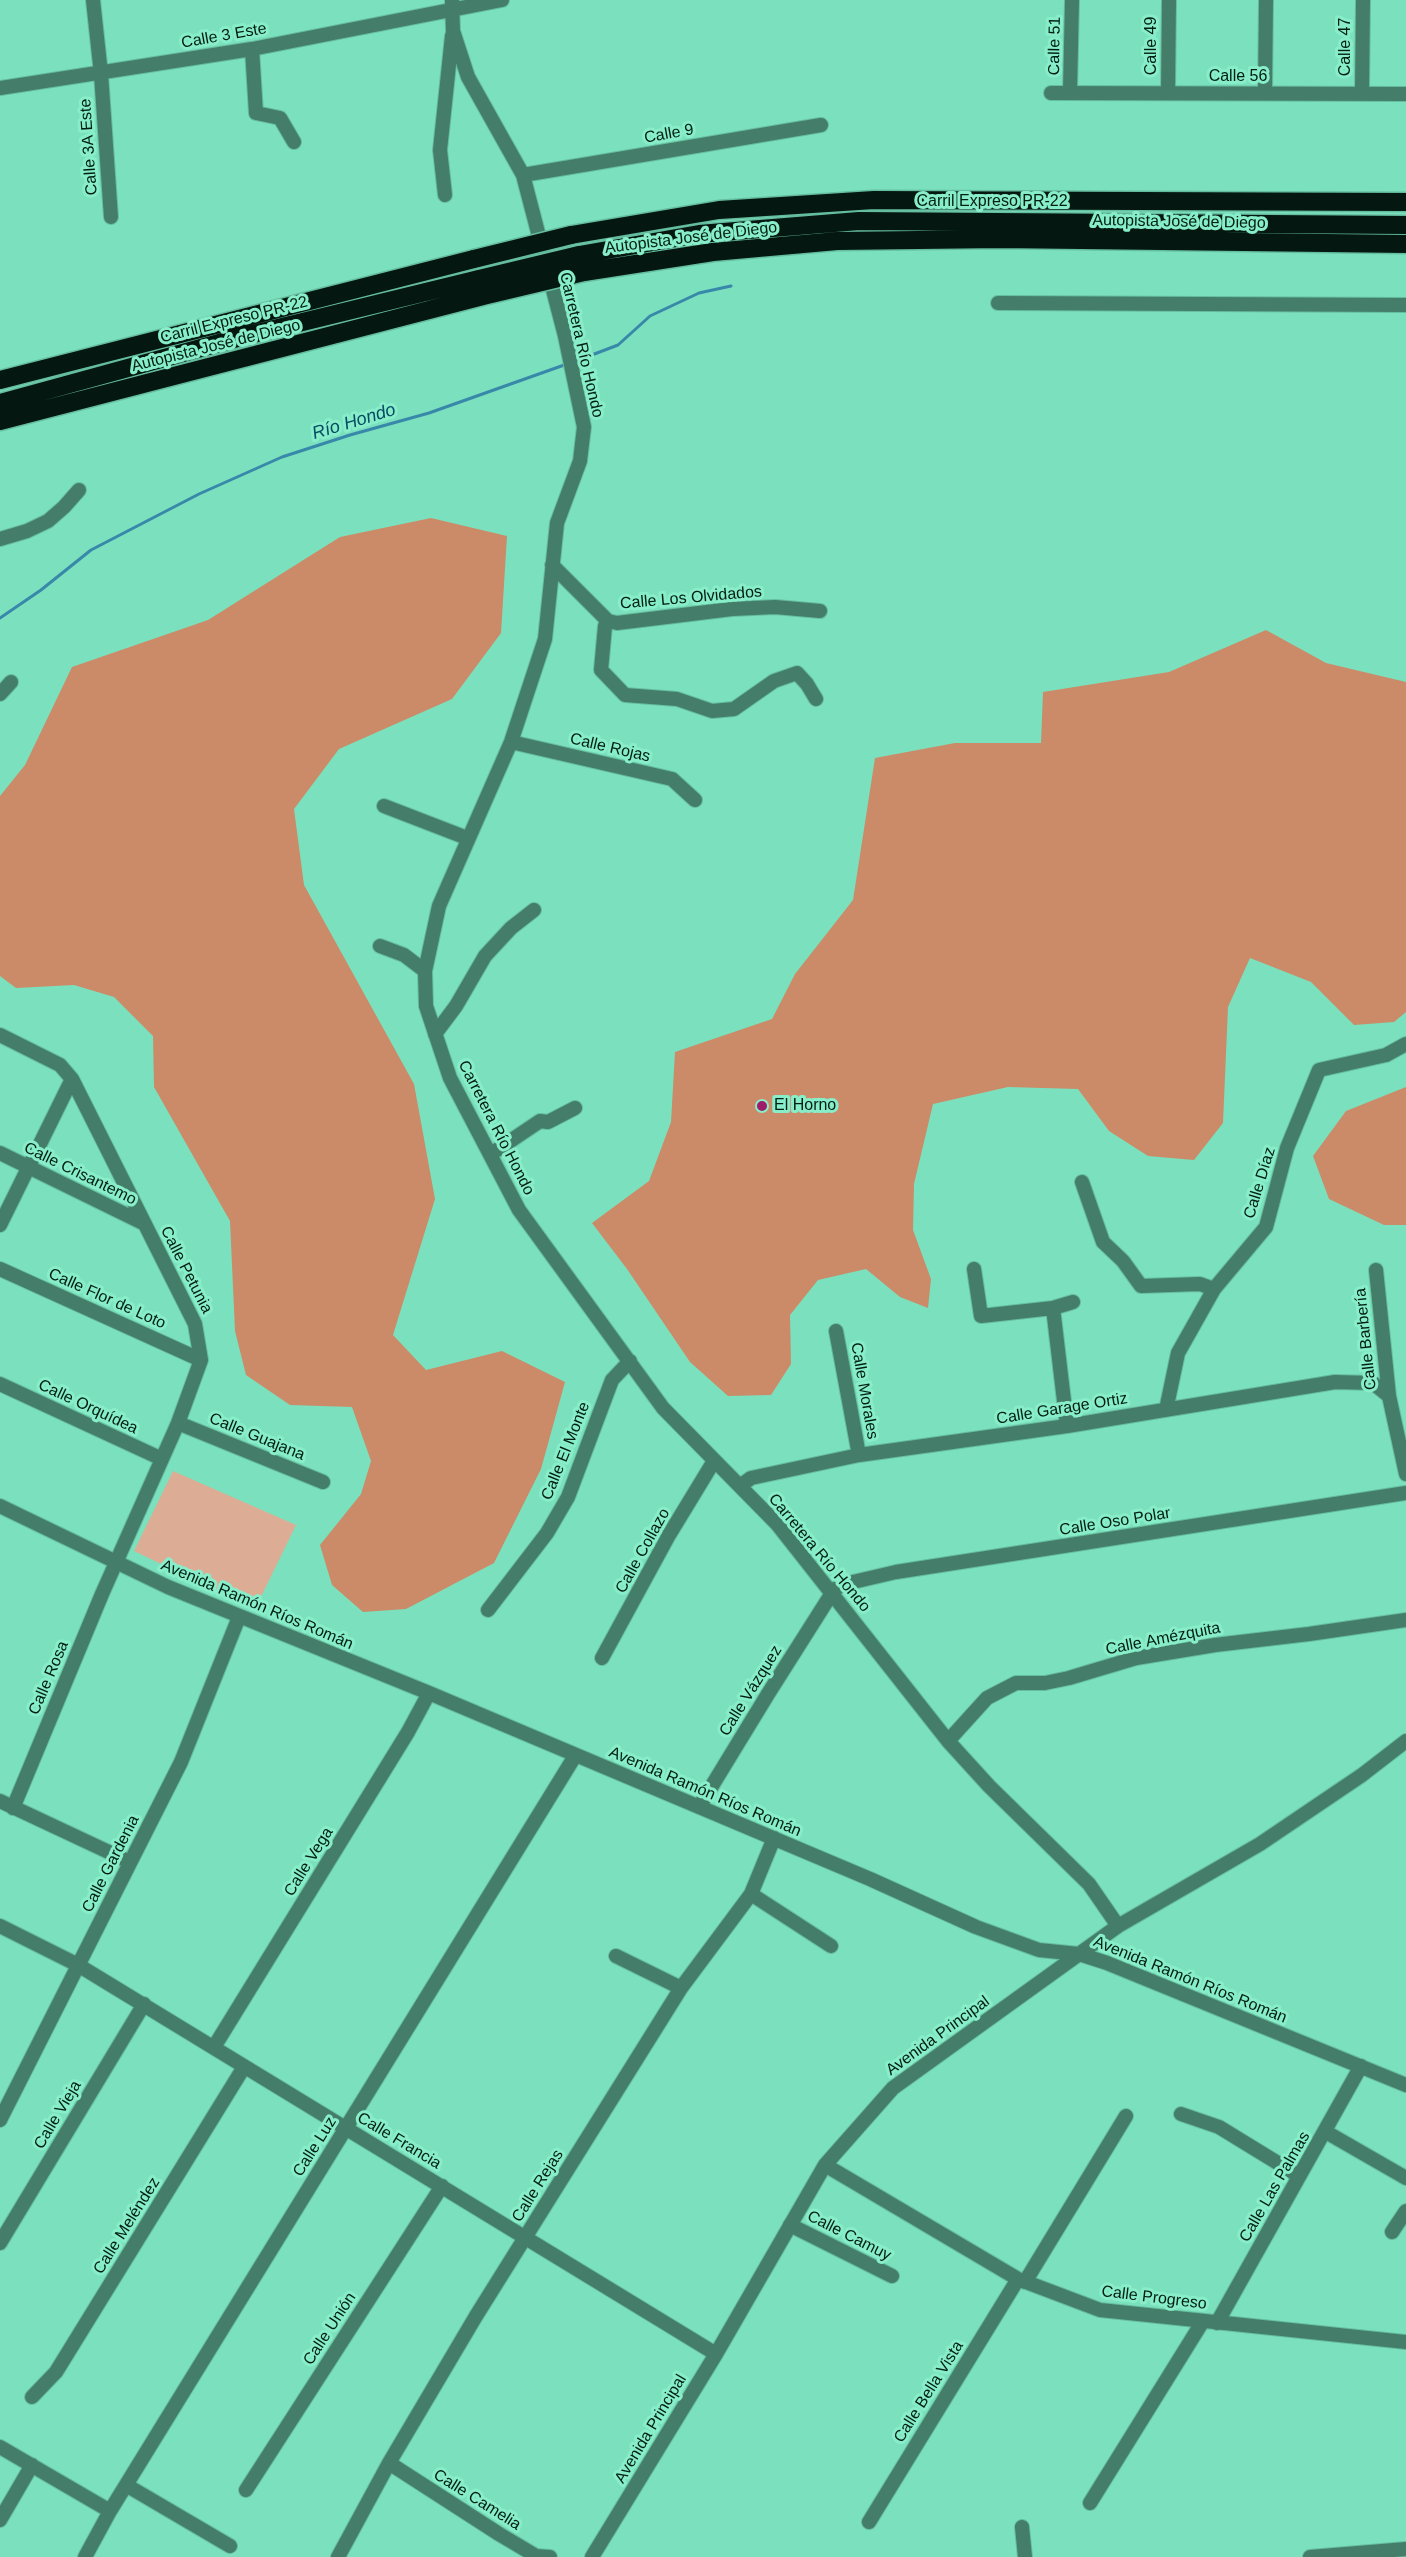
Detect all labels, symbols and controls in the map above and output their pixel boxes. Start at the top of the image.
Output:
street label: Calle 51 [1045,16,1065,76]
street label: Calle 49 [1142,17,1162,75]
street label: Calle 47 [1336,18,1356,76]
street label: Calle 3 Este [180,19,268,53]
street label: Calle 56 [1209,67,1267,87]
street label: Calle 3A Este [76,98,102,196]
street label: Calle 9 [643,120,695,148]
street label: Carril Expreso PR-22 [916,192,1068,212]
street label: Autopista José de Diego [1092,211,1266,233]
street label: Autopista José de Diego [604,218,778,258]
street label: Carretera Río Hondo [555,270,607,420]
street label: Carril Expreso PR-22 [158,292,310,348]
street label: Autopista José de Diego [130,316,302,376]
water label: Río Hondo [310,399,398,445]
street label: Calle Los Olvidados [619,582,763,614]
street label: Calle Rojas [568,729,652,767]
street label: Carretera Río Hondo [454,1057,538,1199]
place label: El Horno [774,1096,836,1116]
marker: El Horno [755,1099,769,1113]
street label: Calle Crisantemo [21,1138,139,1210]
street label: Calle Díaz [1240,1145,1280,1221]
street label: Calle Petunia [156,1223,216,1317]
street label: Calle Flor de Loto [45,1265,169,1333]
street label: Calle Barbería [1351,1287,1381,1391]
street label: Calle Morales [846,1341,882,1441]
street label: Calle Orquídea [35,1376,141,1438]
street label: Calle Garage Ortiz [995,1389,1129,1429]
street label: Calle El Monte [538,1399,594,1503]
street label: Calle Guajana [206,1409,308,1465]
street label: Carretera Río Hondo [764,1490,874,1616]
street label: Calle Oso Polar [1058,1504,1172,1540]
street label: Calle Collazo [612,1505,674,1597]
street label: Avenida Ramón Ríos Román [158,1556,356,1654]
street label: Calle Amézquita [1104,1618,1222,1660]
street label: Calle Rosa [25,1638,73,1718]
street label: Calle Vázquez [716,1642,786,1740]
street label: Avenida Ramón Ríos Román [606,1743,804,1841]
street label: Calle Gardenia [78,1812,144,1916]
street label: Calle Vega [280,1824,338,1900]
street label: Avenida Ramón Ríos Román [1090,1932,1290,2028]
street label: Avenida Principal [882,1992,994,2080]
street label: Calle Vieja [30,2077,86,2153]
street label: Calle Francia [354,2108,444,2174]
street label: Calle Luz [289,2114,341,2180]
street label: Calle Las Palmas [1236,2128,1314,2246]
street label: Calle Rejas [508,2146,568,2226]
street label: Calle Meléndez [90,2174,164,2278]
street label: Calle Camuy [804,2207,894,2265]
street label: Calle Progreso [1100,2282,1208,2314]
street label: Calle Unión [299,2289,361,2369]
street label: Calle Bella Vista [890,2338,968,2446]
street label: Avenida Principal [611,2371,691,2487]
street label: Calle Camelia [430,2465,524,2535]

